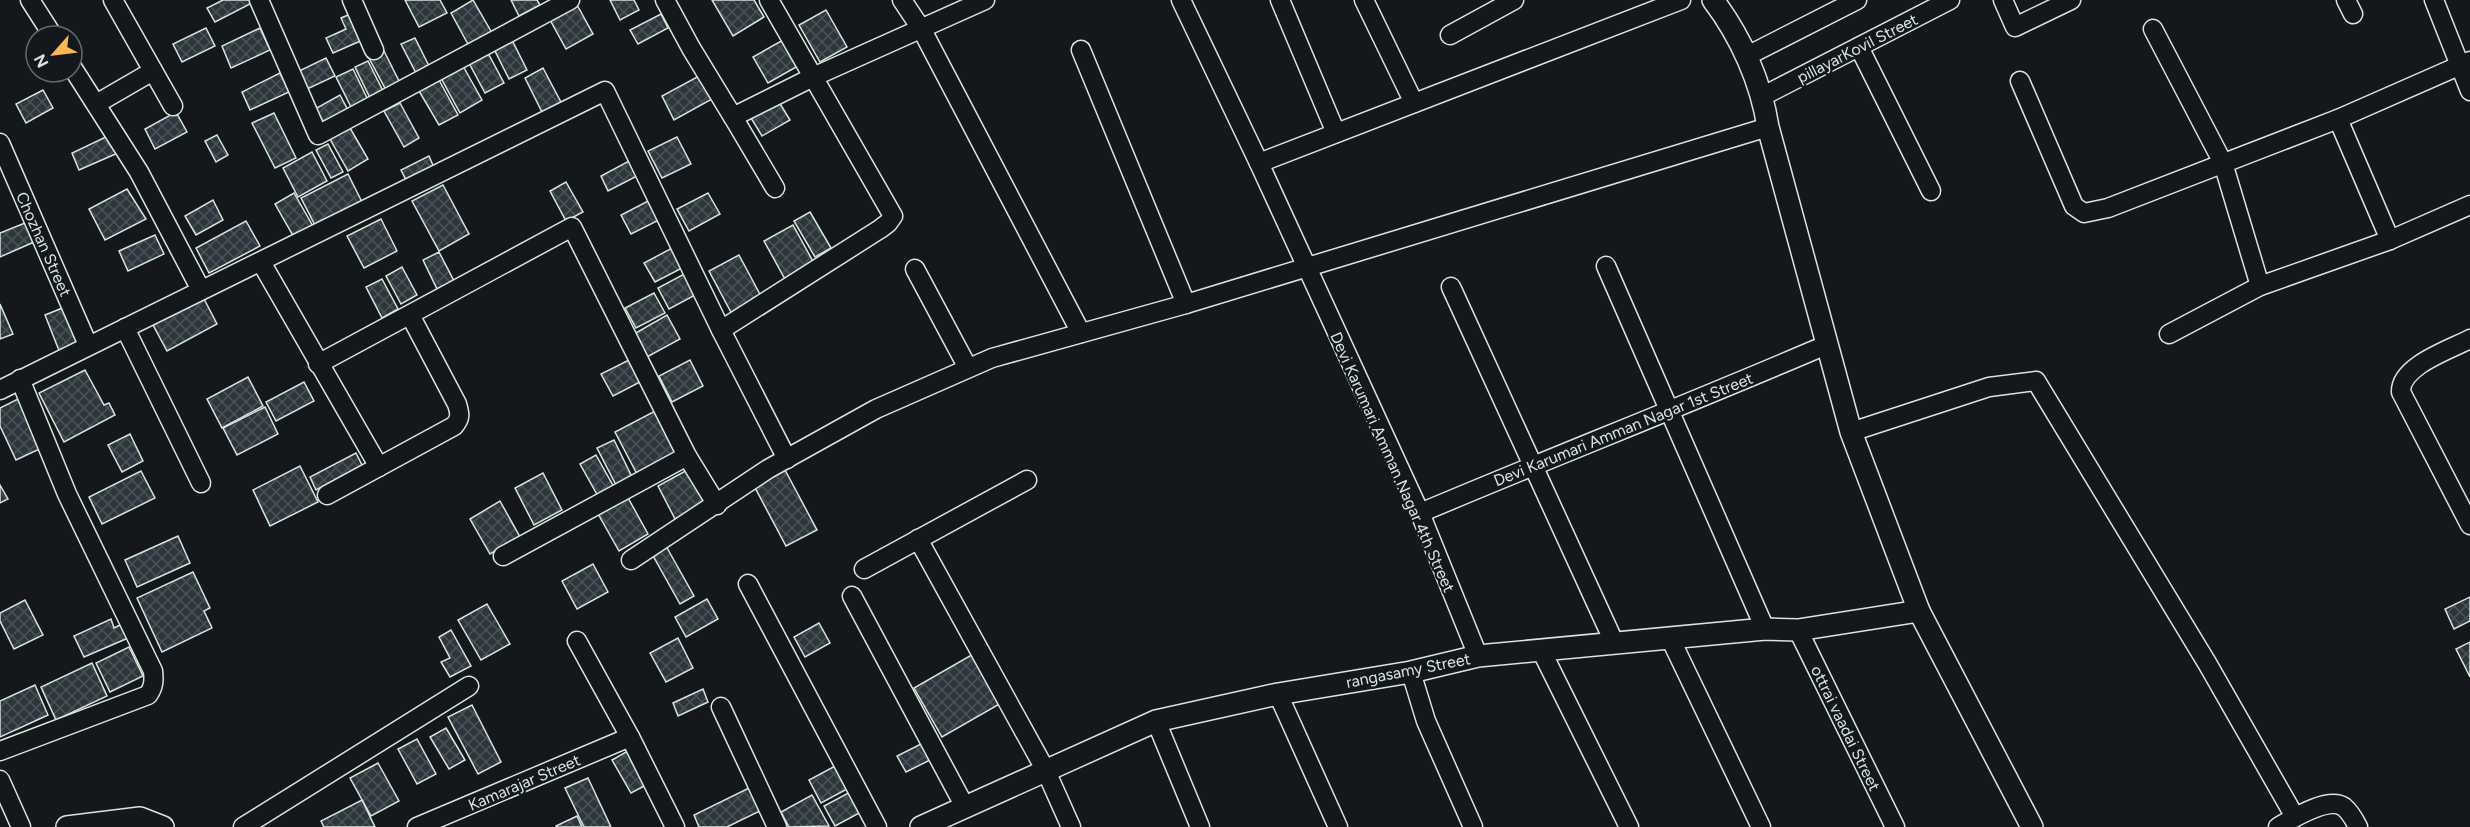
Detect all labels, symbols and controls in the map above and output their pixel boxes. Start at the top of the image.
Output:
street label: pillayarKovil Street [1794,10,1921,87]
north arrow [24,24,84,84]
text: N [30,51,52,71]
street label: Chozhan Street [12,189,75,299]
street label: Devi Karumari Amman Nagar 4th Street [1326,329,1459,595]
street label: Devi Karumari Amman Nagar 1st Street [1491,369,1756,490]
street label: rangasamy Street [1344,649,1472,692]
street label: ottrai vaadai Street [1807,662,1884,794]
street label: Kamarajar Street [465,750,583,815]

